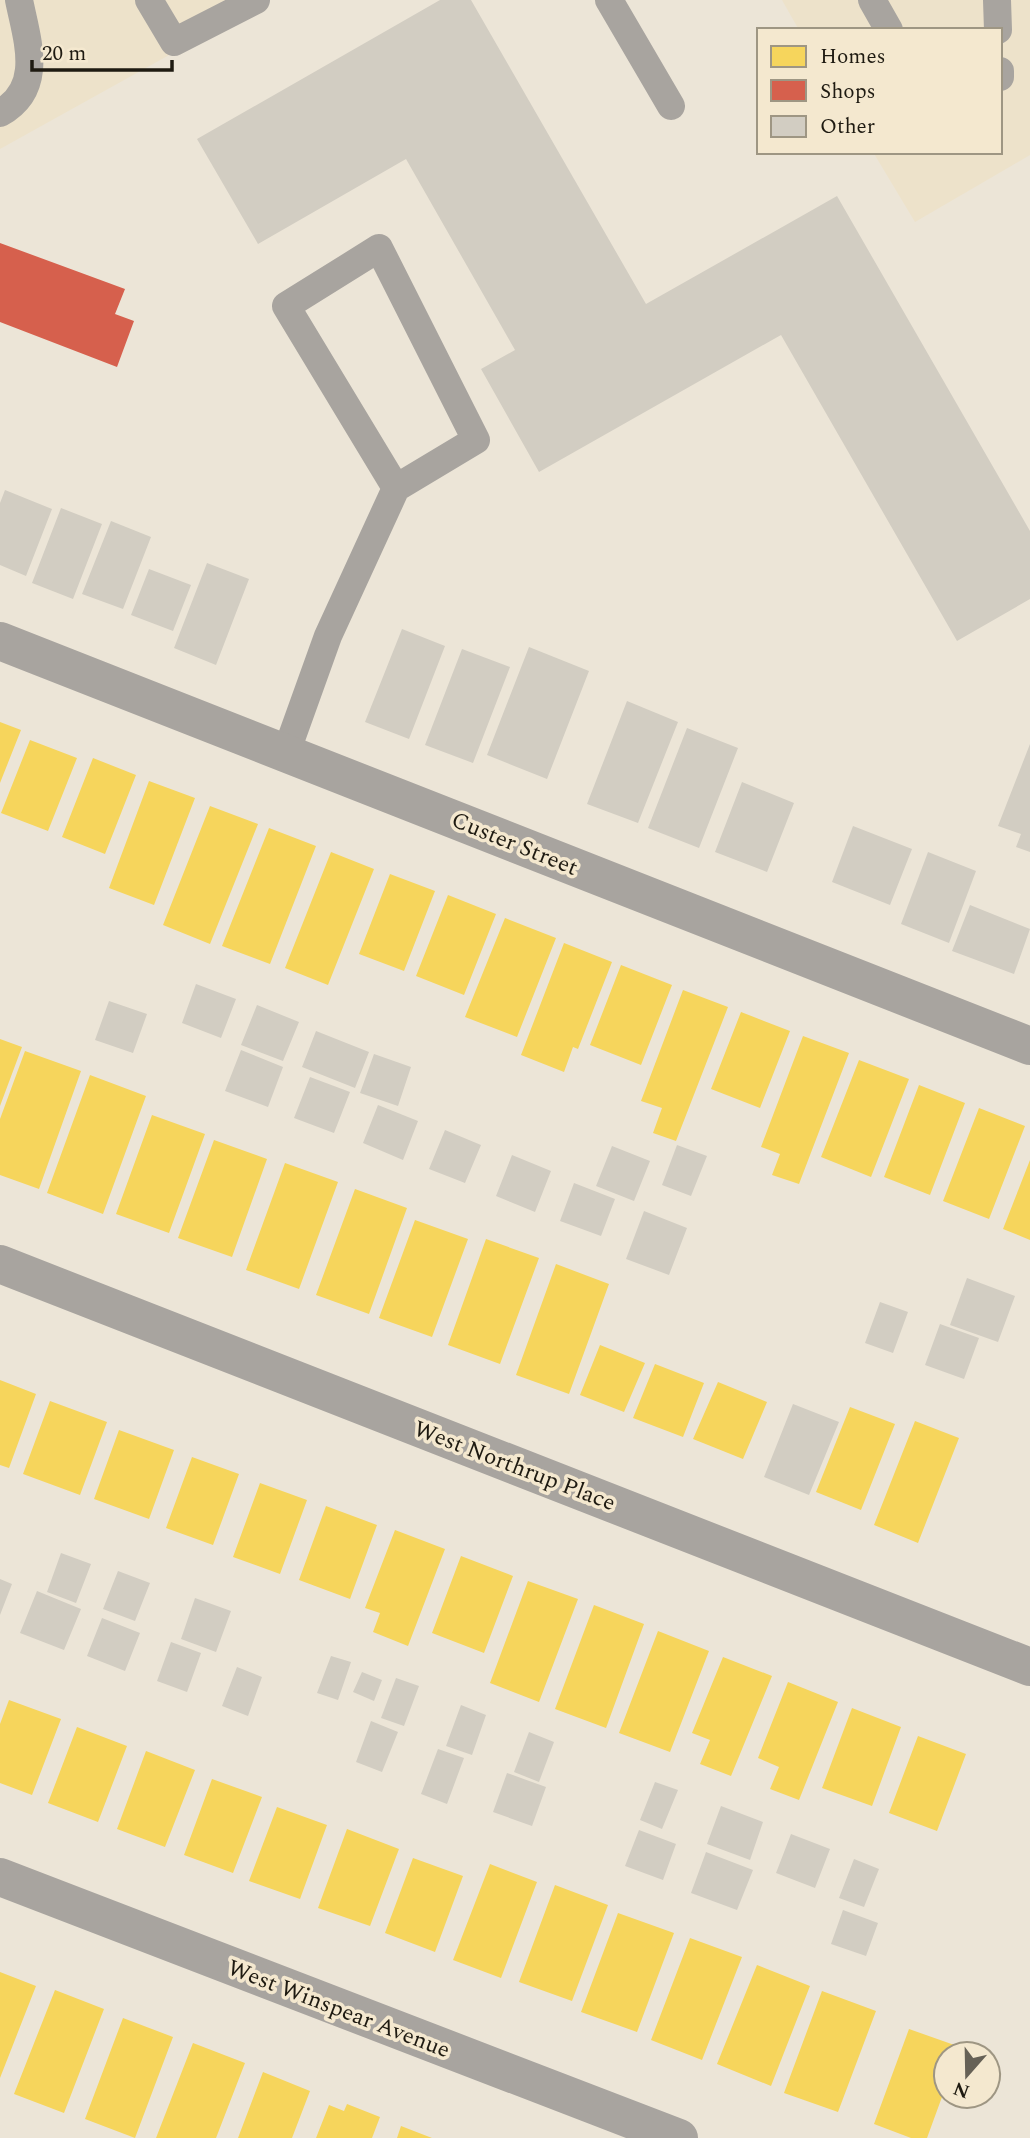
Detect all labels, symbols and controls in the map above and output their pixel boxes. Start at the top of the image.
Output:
scale bar [32,28,172,72]
legend [757,28,1002,154]
text: 20 m [42,38,86,70]
text: Homes [820,41,886,73]
text: Shops [820,76,876,108]
text: Other [820,111,875,143]
street label: Custer Street [446,803,583,886]
street label: West Northrup Place [408,1412,621,1521]
street label: West Winspear Avenue [222,1951,455,2068]
north arrow [932,2040,1002,2110]
text: N [949,2073,974,2106]

